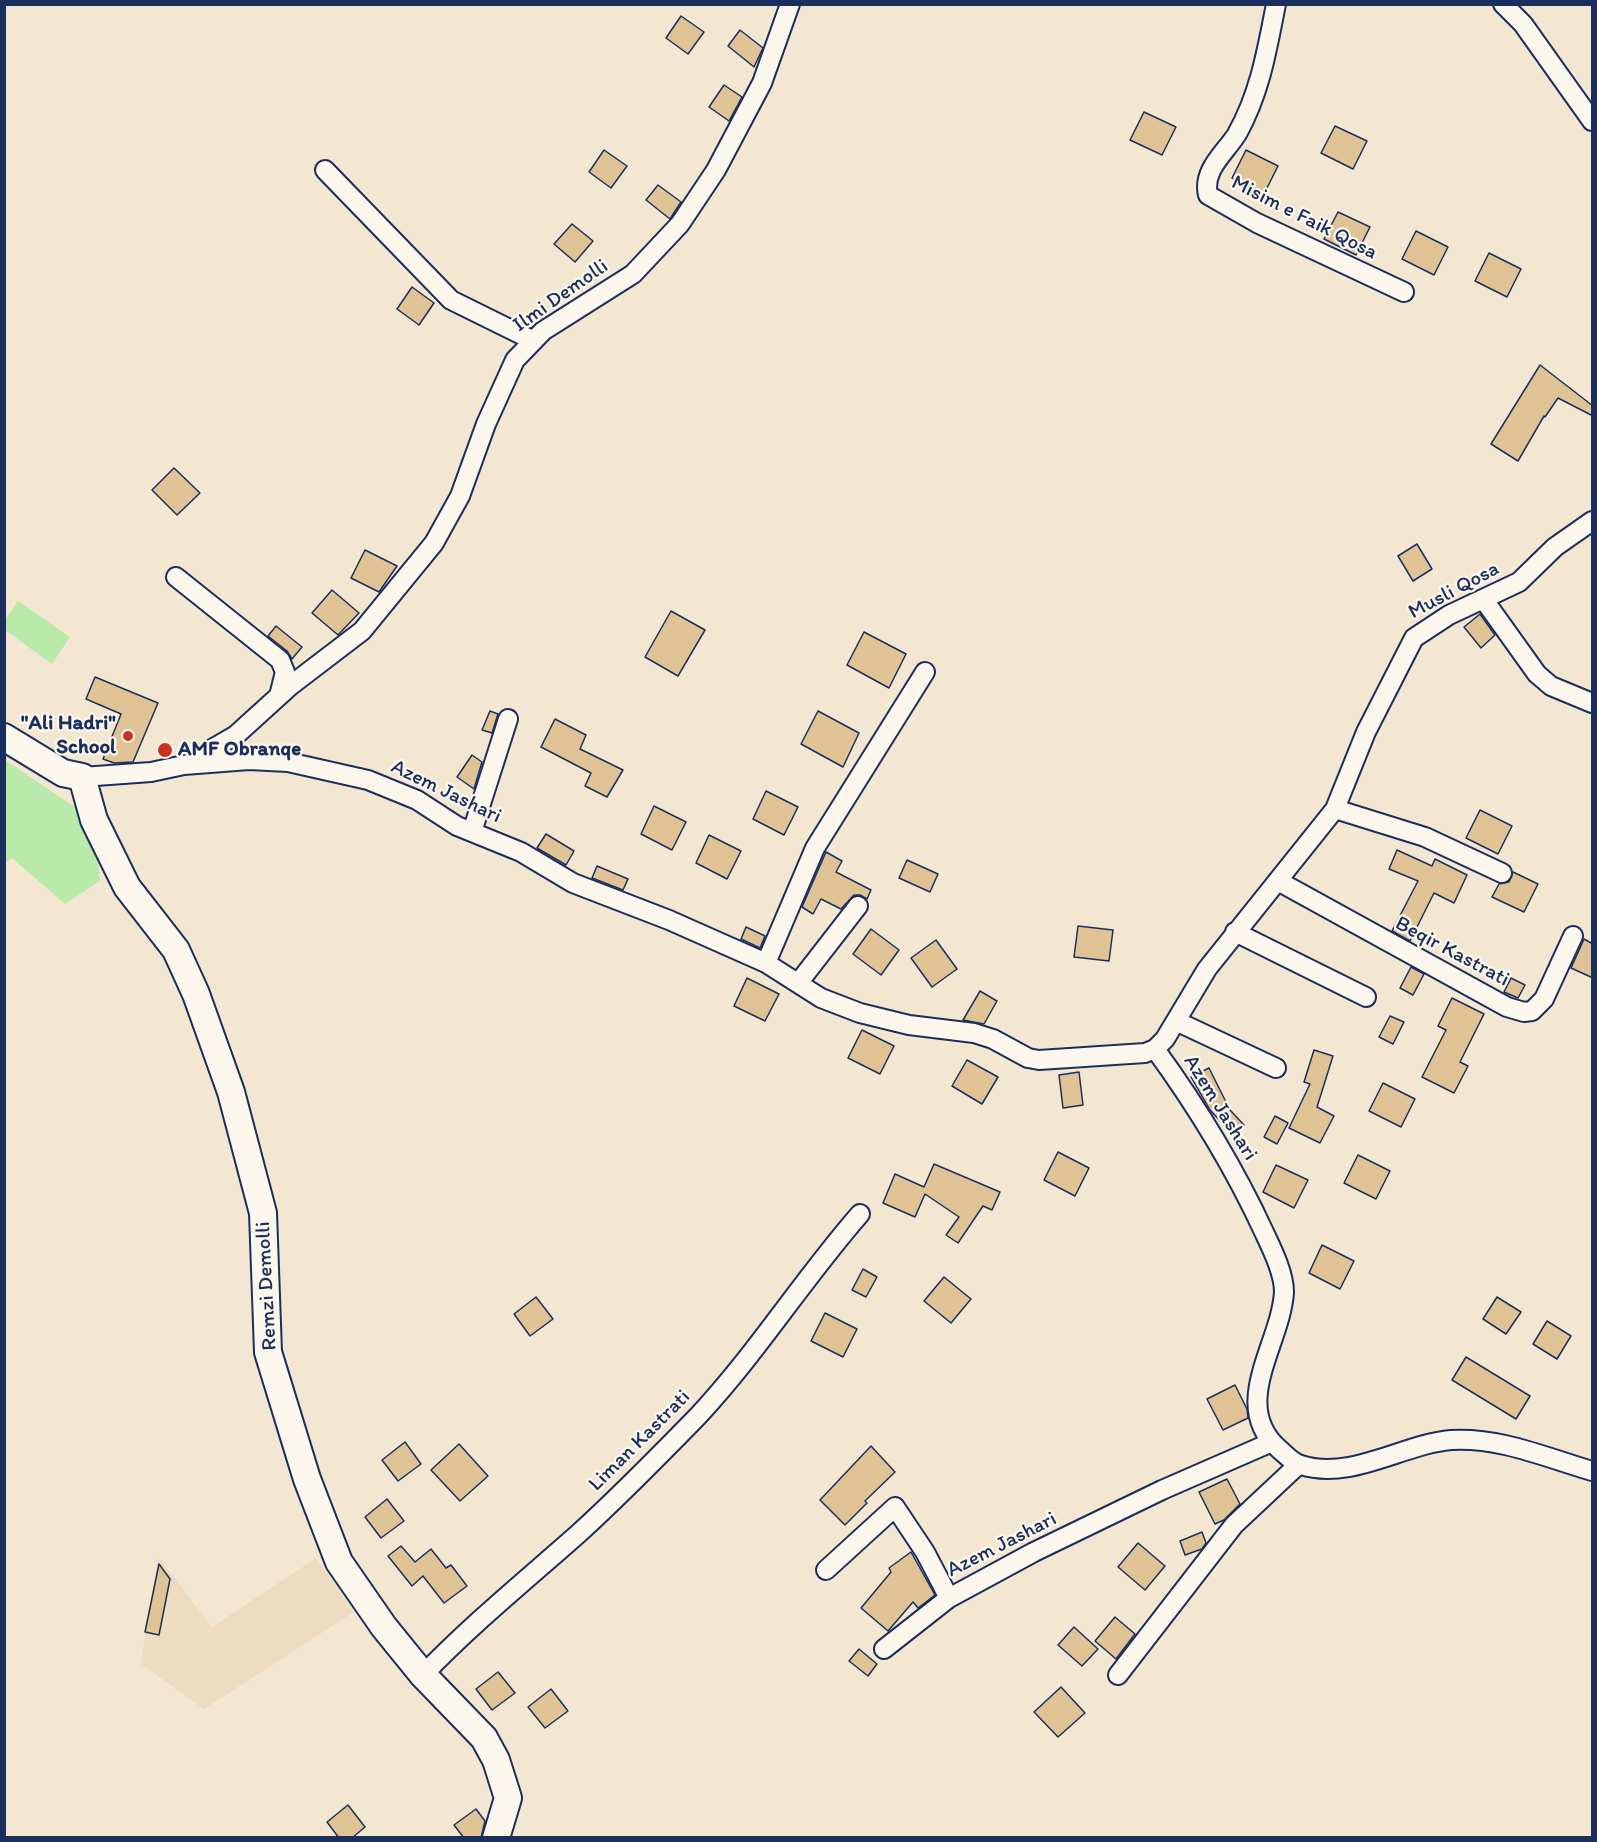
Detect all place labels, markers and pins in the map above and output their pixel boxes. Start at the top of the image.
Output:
place label: "Ali Hadri" School [21,711,116,761]
marker: "Ali Hadri" School [121,729,135,743]
place label: AMF Obranqe [178,737,301,763]
marker: AMF Obranqe [156,741,174,759]

